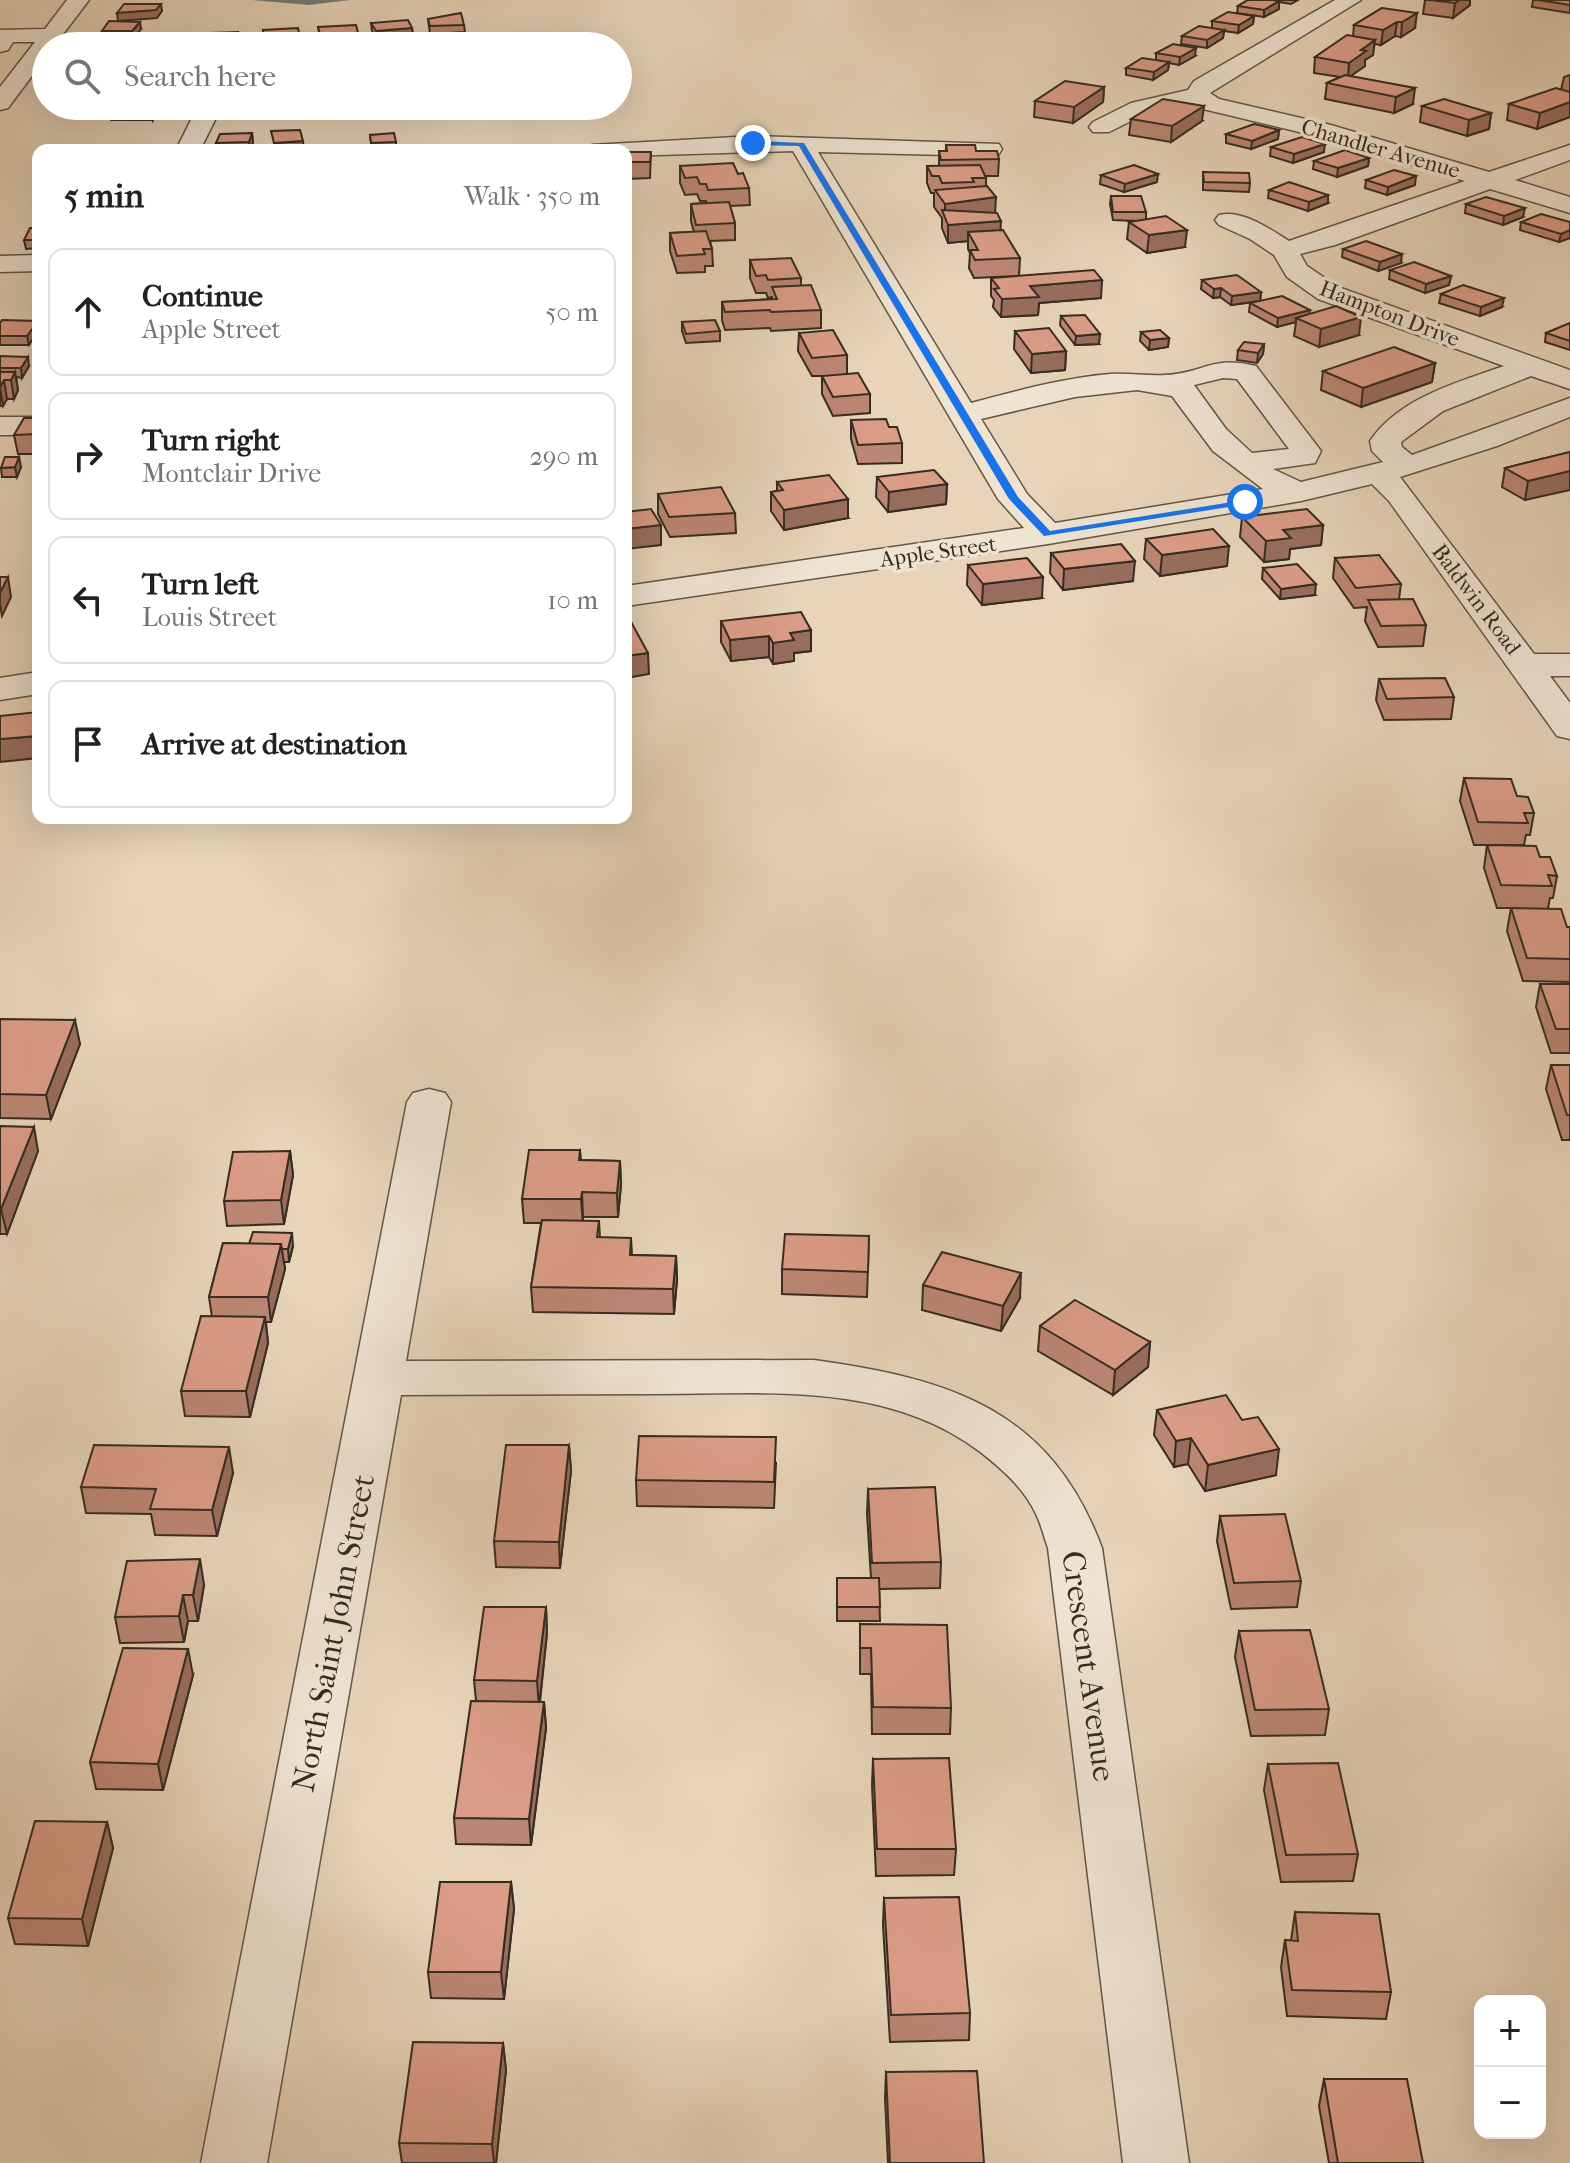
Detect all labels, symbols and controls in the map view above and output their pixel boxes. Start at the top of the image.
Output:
search box [32,32,632,120]
icon: search [60,54,104,98]
text: Search here [124,59,276,94]
street label: Chandler Avenue [1298,114,1463,184]
route end [735,125,771,161]
text: 5 min [64,176,144,216]
text: Walk · 350 m [464,181,600,212]
street label: Hampton Drive [1316,275,1463,353]
text: Continue [142,279,263,314]
icon: ahead [66,290,110,334]
text: 50 m [545,297,598,328]
text: Apple Street [142,314,281,345]
text: Turn right [142,423,280,458]
icon: right [66,434,110,478]
text: 290 m [529,441,598,472]
text: Montclair Drive [142,458,321,489]
route start [1227,484,1263,520]
street label: Apple Street [877,531,998,573]
street label: Baldwin Road [1426,539,1527,661]
text: Turn left [142,567,259,602]
icon: left [66,578,110,622]
text: 10 m [547,585,598,616]
text: Louis Street [142,602,277,633]
icon: arrive [66,722,110,766]
text: Arrive at destination [142,727,407,762]
street label: North Saint John Street [285,1471,383,1795]
street label: Crescent Avenue [1054,1548,1123,1784]
map controls [1474,1995,1546,2139]
button: + [1474,1995,1546,2067]
button: − [1474,2067,1546,2139]

